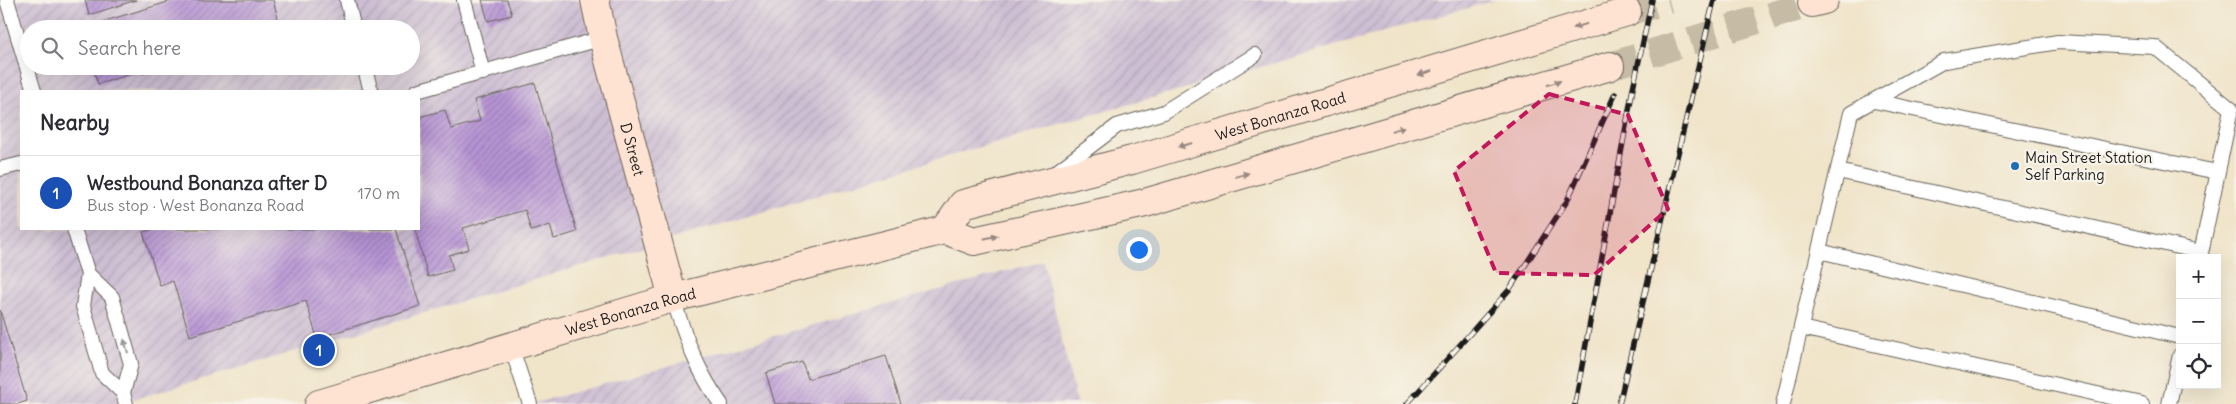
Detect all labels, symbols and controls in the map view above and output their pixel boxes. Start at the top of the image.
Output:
search box [20,20,420,75]
one-way arrow [1573,23,1588,31]
icon: search [38,34,66,62]
text: Search here [78,36,181,60]
one-way arrow [1417,70,1432,78]
one-way arrow [1546,78,1561,86]
street label: West Bonanza Road [1213,87,1348,144]
text: Nearby [40,109,110,136]
street label: D Street [617,121,649,178]
one-way arrow [1390,124,1405,132]
one-way arrow [1178,141,1193,149]
place label: Main Street Station Self Parking [2025,148,2152,184]
marker: Main Street Station Self Parking [2009,160,2021,172]
one-way arrow [1235,170,1250,178]
text: Westbound Bonanza after D [87,171,327,195]
text: 1 [53,183,59,203]
text: 170 m [357,183,400,203]
text: Bus stop · West Bonanza Road [87,195,304,215]
one-way arrow [984,233,999,241]
your location [1126,237,1152,263]
map controls [2176,254,2221,389]
button: + [2176,254,2221,299]
street label: West Bonanza Road [563,283,698,339]
button: − [2176,299,2221,344]
pin: 1 [303,331,335,369]
one-way arrow [122,338,130,354]
button: locate [2176,344,2221,389]

